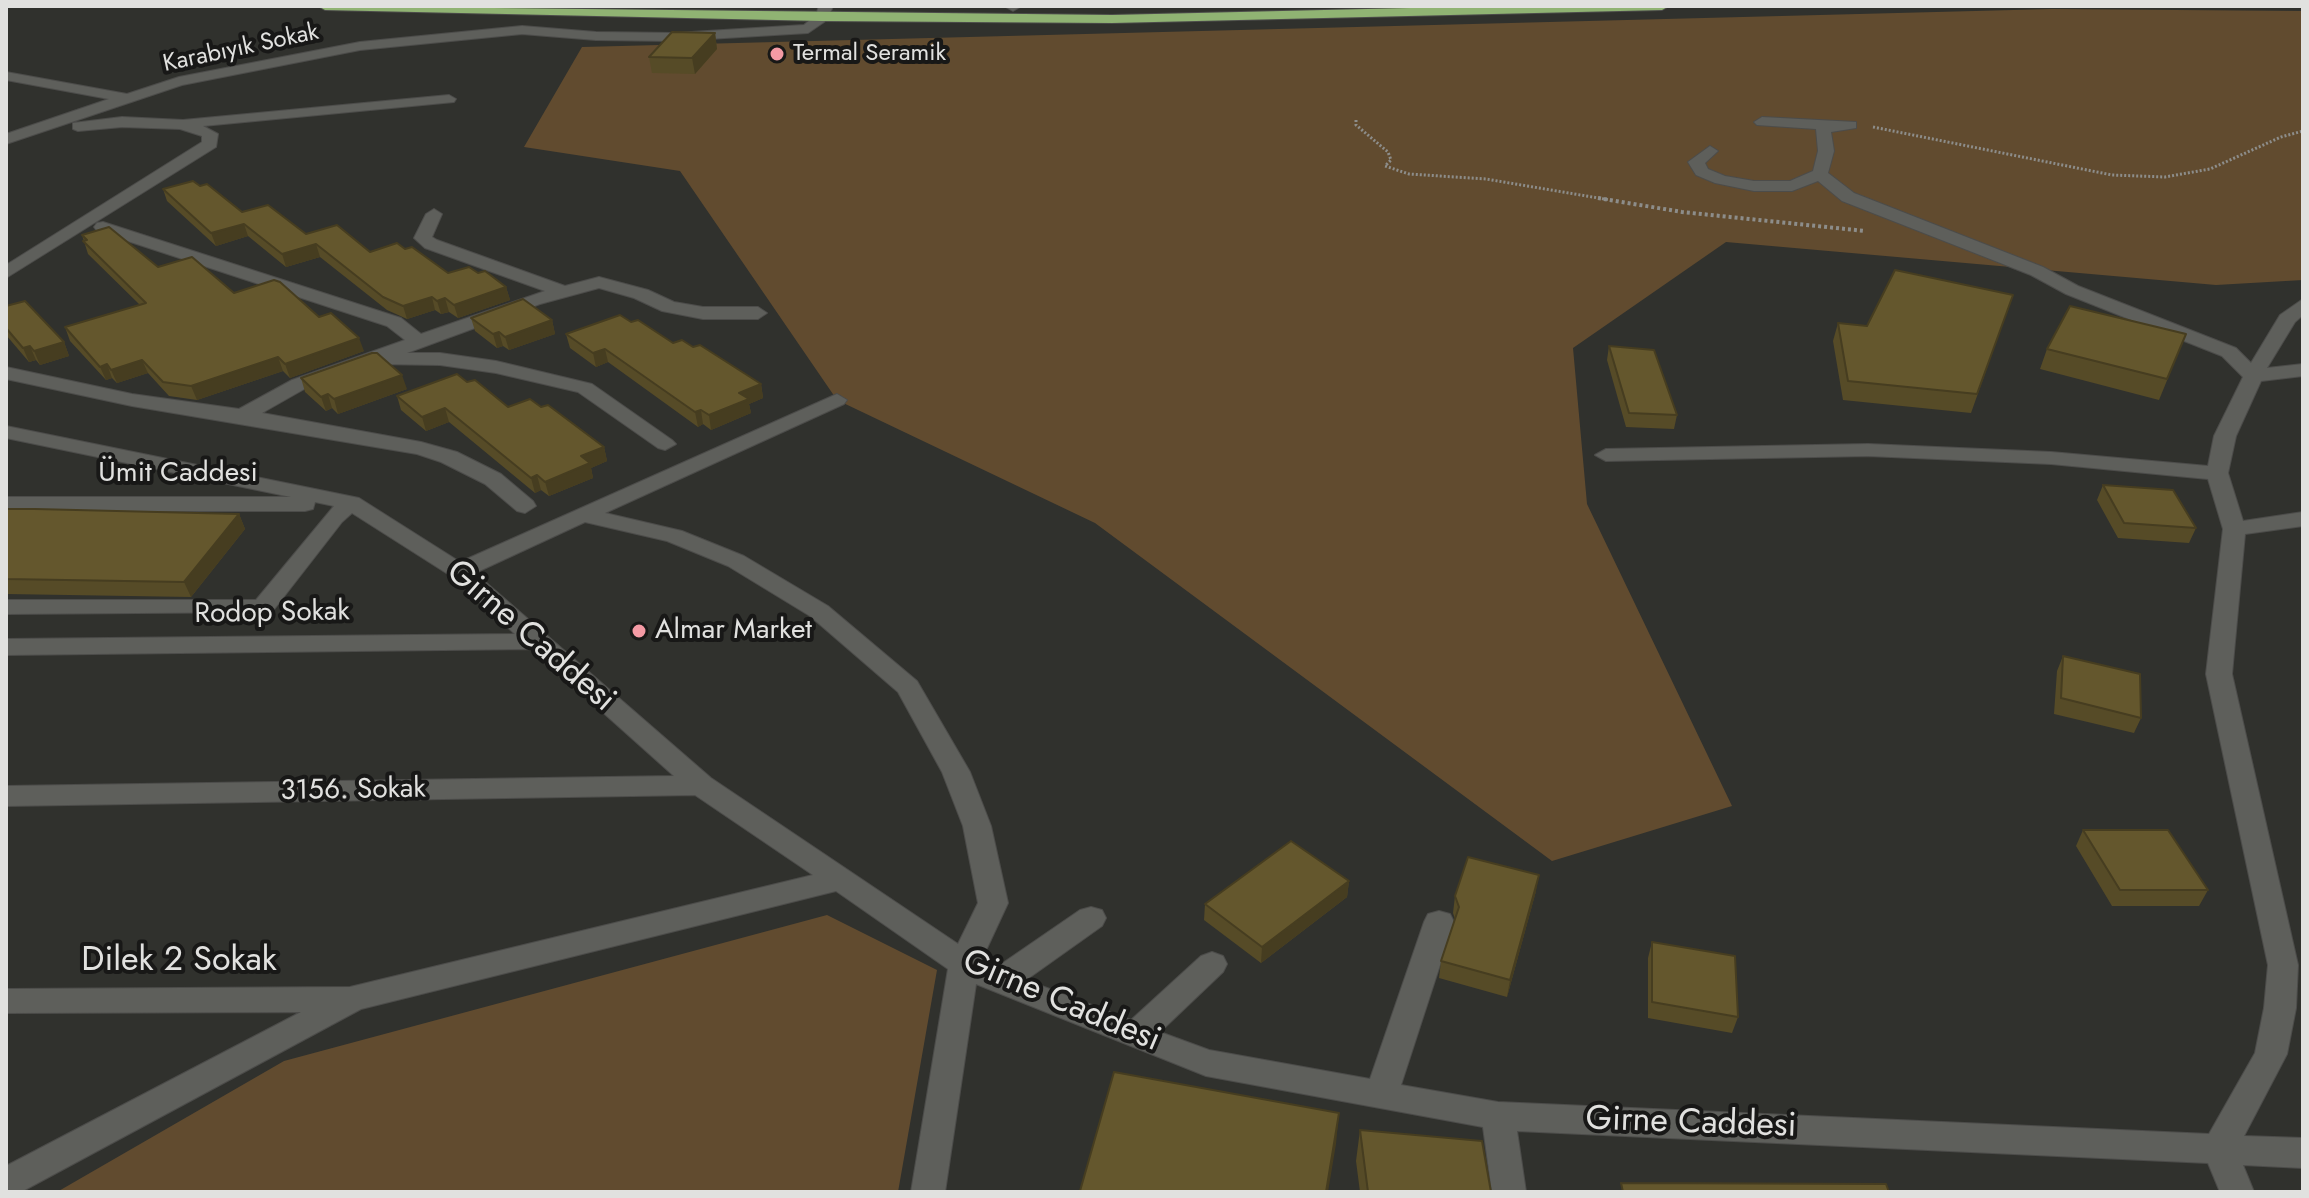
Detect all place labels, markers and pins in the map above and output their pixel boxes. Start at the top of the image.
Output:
place label: Termal Seramik [793,40,946,68]
marker: Termal Seramik [768,45,786,63]
place label: Almar Market [655,614,812,648]
marker: Almar Market [630,622,648,640]

